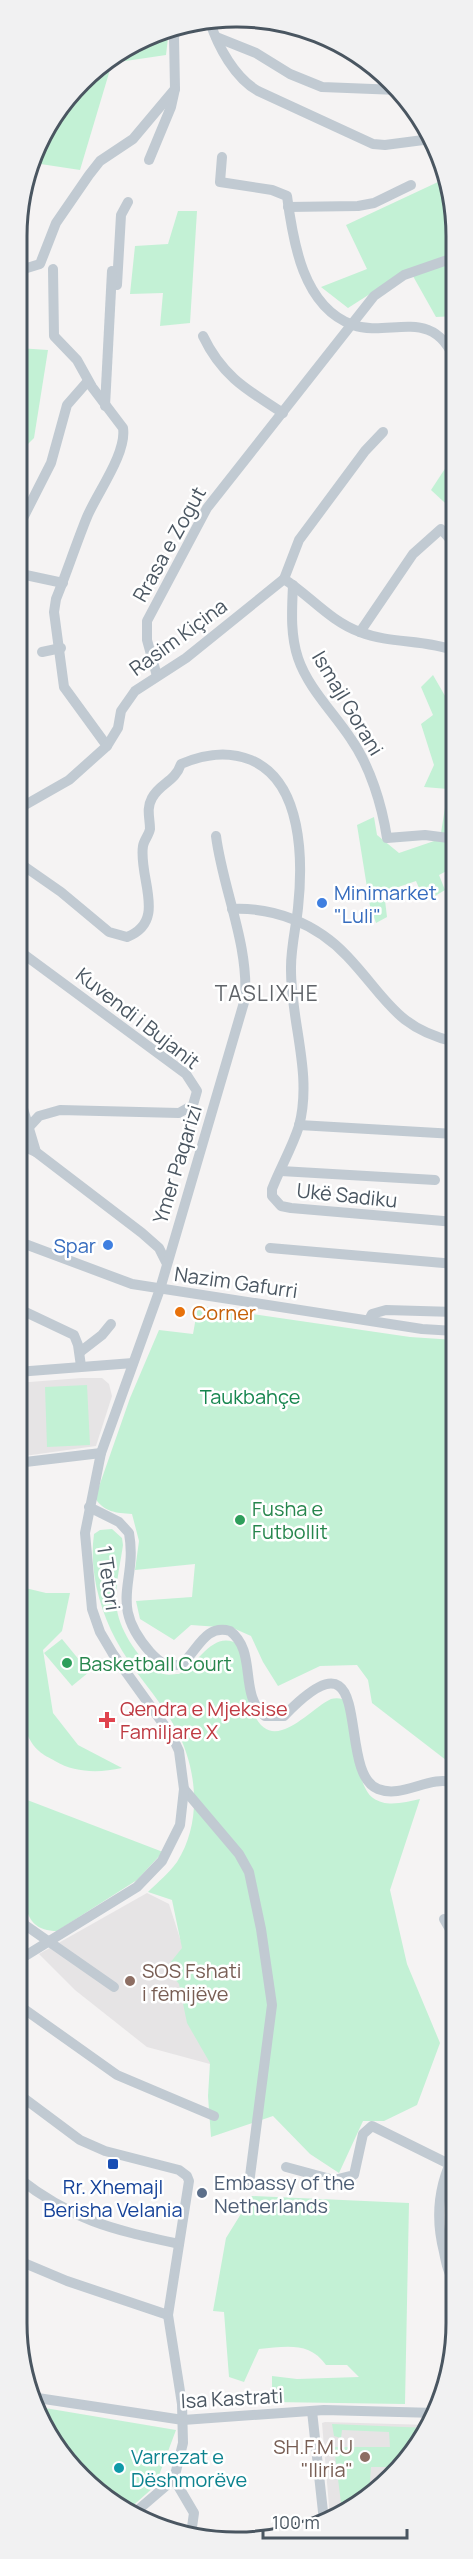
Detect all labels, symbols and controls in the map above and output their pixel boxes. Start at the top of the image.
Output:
street label: Rrasa e Zogut [126,482,212,606]
street label: Rasim Kiçina [124,592,232,682]
street label: Ismajl Gorani [306,646,390,760]
place label: Minimarket "Luli" [334,879,437,929]
marker: Minimarket "Luli" [315,896,329,910]
street label: Kuvendi i Bujanit [71,961,205,1075]
district label: TASLIXHE [215,979,319,1007]
street label: Ymer Paqarizi [146,1101,208,1227]
street label: Ukë Sadiku [295,1176,399,1214]
place label: Spar [54,1232,96,1259]
marker: Spar [101,1238,115,1252]
street label: Nazim Gafurri [173,1260,299,1304]
place label: Corner [192,1299,256,1326]
marker: Corner [173,1305,187,1319]
park label: Taukbahçe [200,1383,300,1410]
place label: Fusha e Futbollit [252,1495,328,1545]
marker: Fusha e Futbollit [233,1513,247,1527]
street label: 1 Tetori [91,1544,127,1612]
place label: Basketball Court [79,1650,232,1677]
marker: Basketball Court [60,1656,74,1670]
place label: Qendra e Mjeksise Familjare X [120,1695,288,1745]
marker: Qendra e Mjeksise Familjare X [98,1711,116,1729]
place label: SOS Fshati i fëmijëve [142,1957,241,2007]
marker: SOS Fshati i fëmijëve [123,1974,137,1988]
marker: Rr. Xhemajl Berisha Velania [106,2157,120,2171]
place label: Embassy of the Netherlands [214,2169,355,2219]
place label: Rr. Xhemajl Berisha Velania [43,2173,183,2223]
marker: Embassy of the Netherlands [195,2186,209,2200]
street label: Isa Kastrati [180,2382,284,2414]
place label: SH.F.M.U "Iliria" [273,2433,353,2483]
place label: Varrezat e Dëshmorëve [131,2443,247,2493]
marker: SH.F.M.U "Iliria" [358,2450,372,2464]
marker: Varrezat e Dëshmorëve [112,2461,126,2475]
scale bar [263,2502,407,2540]
text: 100 m [272,2510,320,2534]

